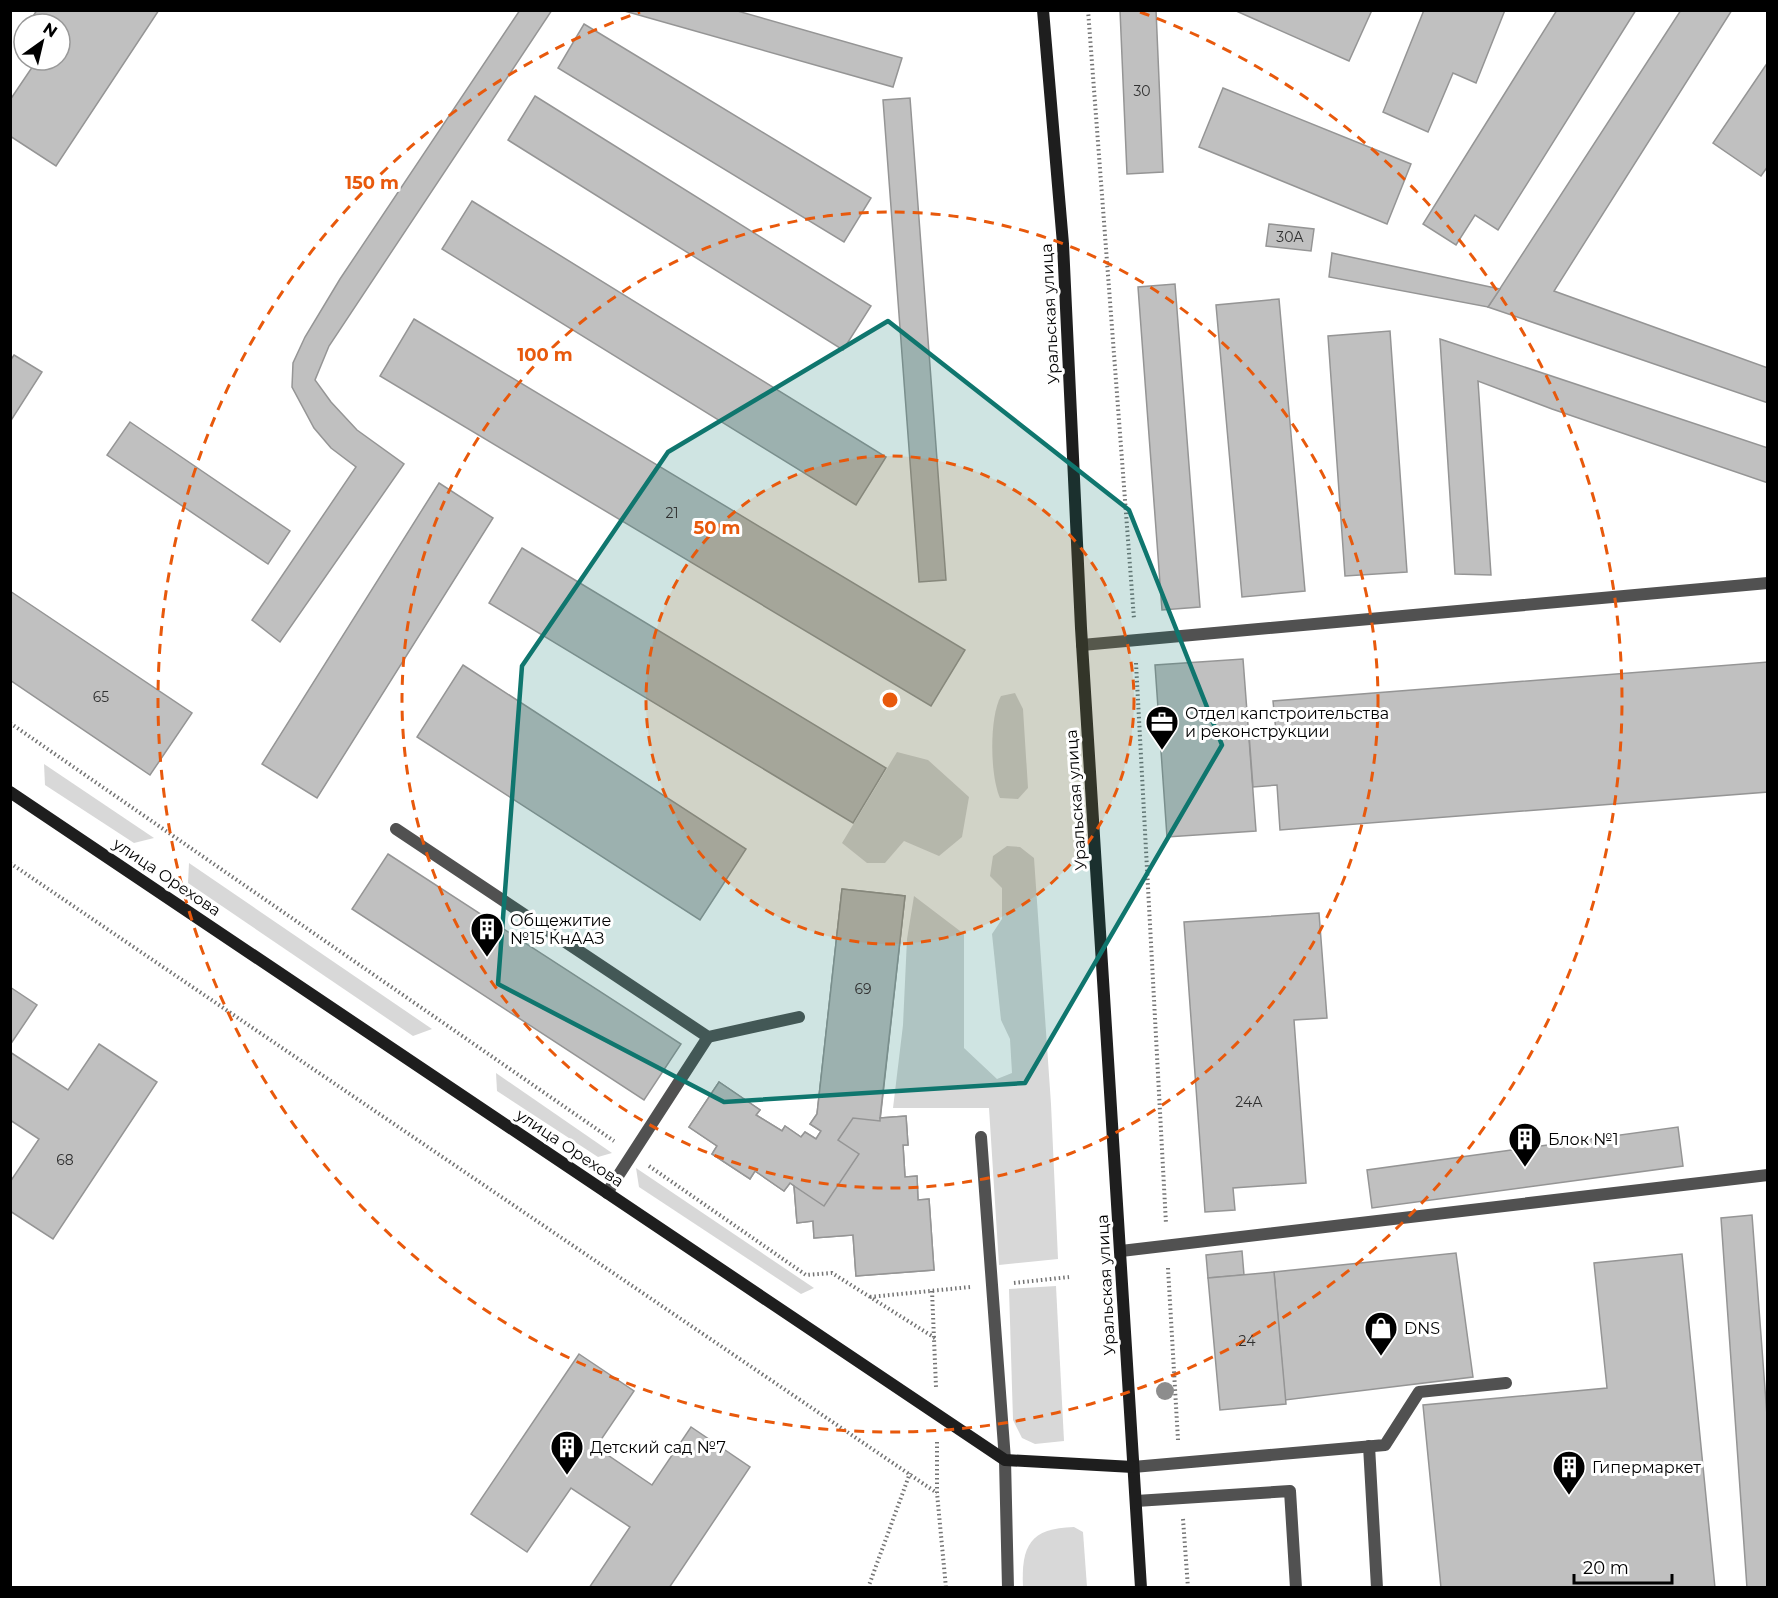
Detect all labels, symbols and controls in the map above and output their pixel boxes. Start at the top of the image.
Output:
north arrow [12,12,72,72]
text: N [39,18,61,41]
house number: 30 [1133,82,1151,100]
text: 150 m [345,172,399,194]
house number: 30А [1276,228,1304,246]
street label: Уральская улица [1037,243,1063,385]
text: 100 m [517,344,573,366]
house number: 21 [665,504,679,522]
text: 50 m [694,517,740,539]
house number: 65 [93,688,109,706]
centre of rings [880,690,900,710]
office icon: Отдел капстроительства и реконструкции [1144,704,1180,751]
place label: Отдел капстроительства и реконструкции [1185,704,1389,741]
street label: Уральская улица [1062,729,1090,871]
street label: улица Орехова [109,833,224,920]
building icon: Общежитие №15 КнААЗ [469,911,505,958]
place label: Общежитие №15 КнААЗ [510,911,611,948]
house number: 69 [854,980,872,998]
house number: 24А [1235,1093,1263,1111]
street label: улица Орехова [512,1104,627,1191]
building icon: Блок №1 [1507,1121,1543,1168]
place label: Блок №1 [1548,1130,1619,1149]
house number: 68 [56,1151,74,1169]
street label: Уральская улица [1093,1214,1119,1356]
shop icon: DNS [1363,1310,1399,1357]
place label: DNS [1404,1319,1440,1338]
house number: 24 [1239,1332,1256,1350]
building icon: Детский сад №7 [549,1429,585,1476]
place label: Детский сад №7 [590,1438,726,1457]
building icon: Гипермаркет [1551,1449,1587,1496]
place label: Гипермаркет [1592,1458,1701,1477]
scale bar [1574,1547,1672,1585]
text: 20 m [1583,1557,1629,1579]

